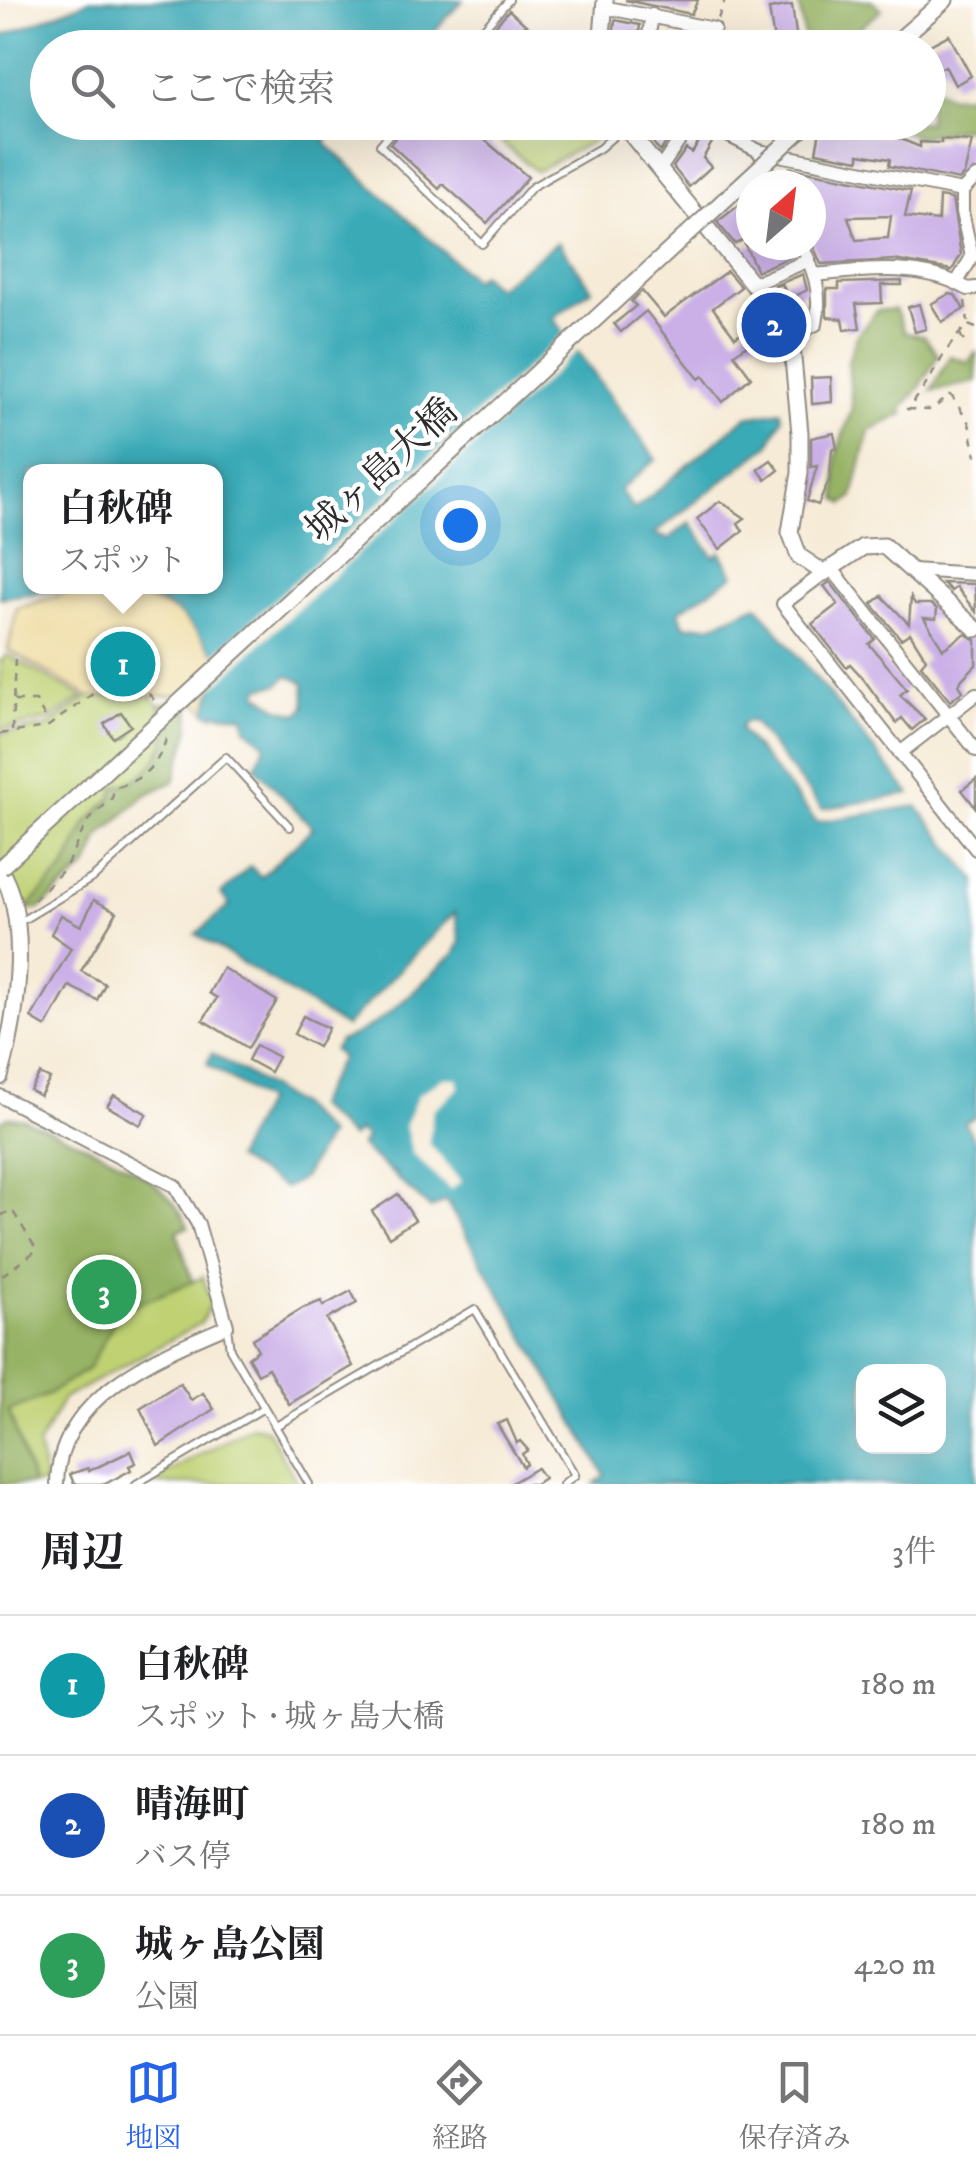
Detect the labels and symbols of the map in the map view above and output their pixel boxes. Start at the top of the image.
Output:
north arrow [736,170,826,260]
pin: 2 [742,288,806,362]
street label: 城ヶ島大橋 [296,389,468,553]
your location [435,500,486,551]
pin: 1 [90,626,156,702]
pin: 3 [72,1254,136,1330]

